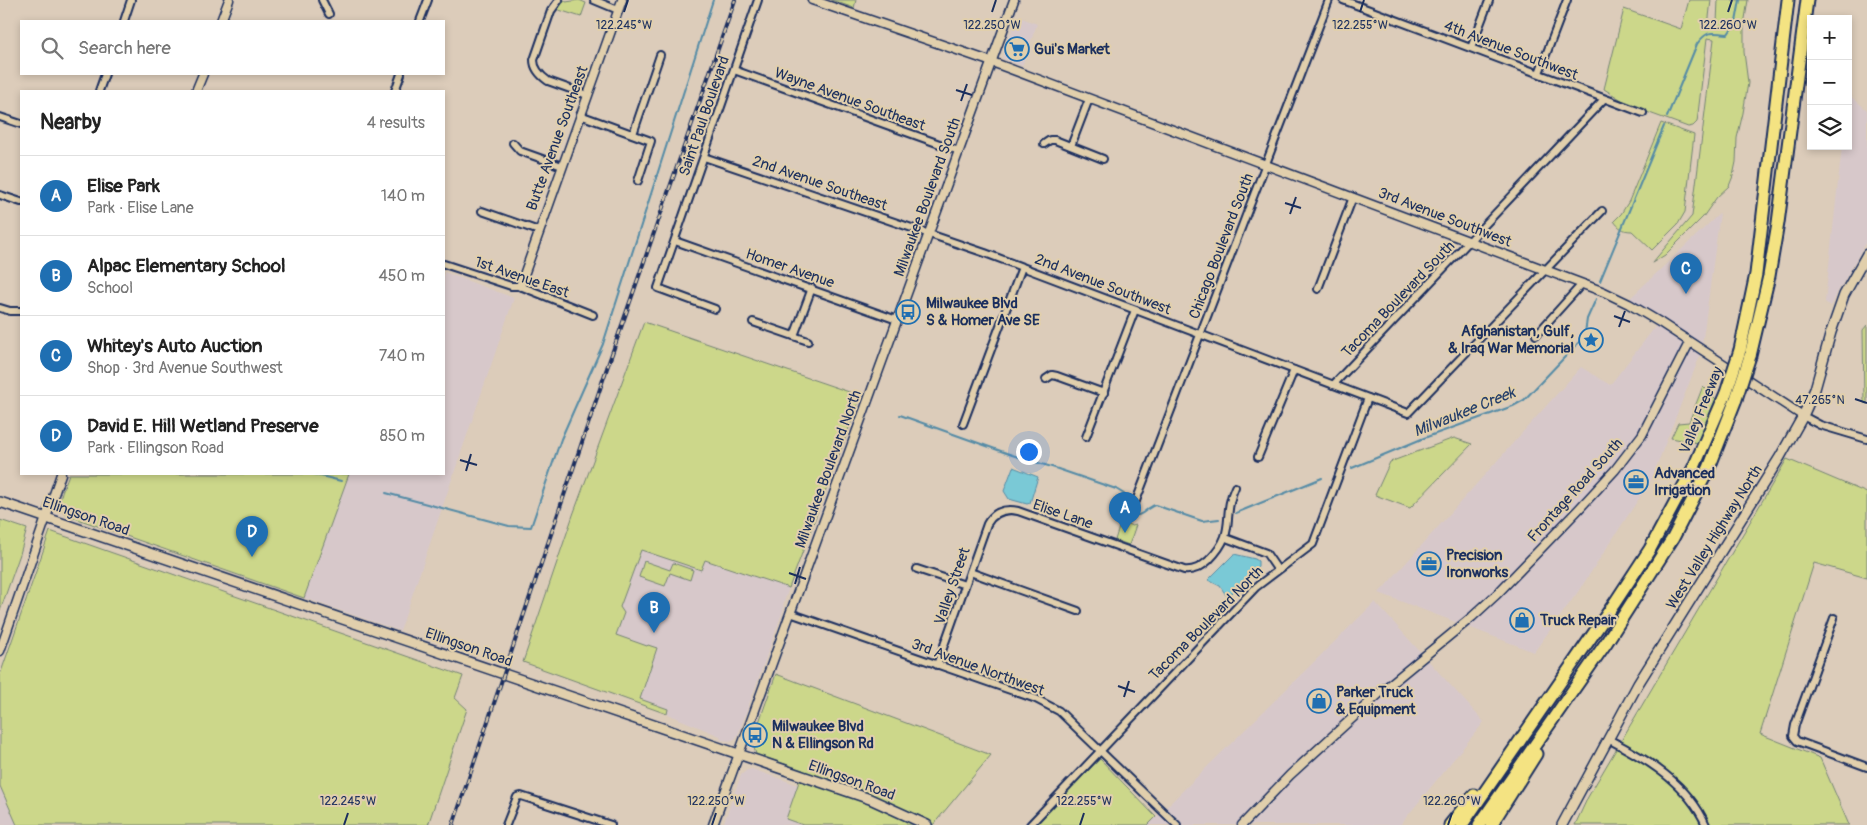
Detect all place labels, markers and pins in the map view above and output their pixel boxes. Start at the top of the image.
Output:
supermarket icon: Gui's Market [1004,36,1030,62]
place label: Gui's Market [1034,40,1111,59]
pin: C [1670,253,1702,294]
place label: Milwaukee Blvd S & Homer Ave SE [926,294,1040,330]
bus stop icon: Milwaukee Blvd S & Homer Ave SE [895,299,921,325]
place label: Afghanistan, Gulf, & Iraq War Memorial [1448,322,1574,358]
place icon: Afghanistan, Gulf, & Iraq War Memorial [1578,327,1604,353]
place label: Advanced Irrigation [1654,464,1715,500]
office icon: Advanced Irrigation [1623,469,1649,495]
pin: A [1109,492,1141,533]
pin: D [236,516,268,557]
place label: Precision Ironworks [1446,546,1508,582]
office icon: Precision Ironworks [1416,551,1442,577]
pin: B [638,592,670,633]
shop icon: Truck Repair [1509,607,1535,633]
place label: Truck Repair [1539,611,1617,630]
place label: Parker Truck & Equipment [1336,683,1417,719]
shop icon: Parker Truck & Equipment [1306,688,1332,714]
place label: Milwaukee Blvd N & Ellingson Rd [772,717,874,753]
bus stop icon: Milwaukee Blvd N & Ellingson Rd [742,722,768,748]

